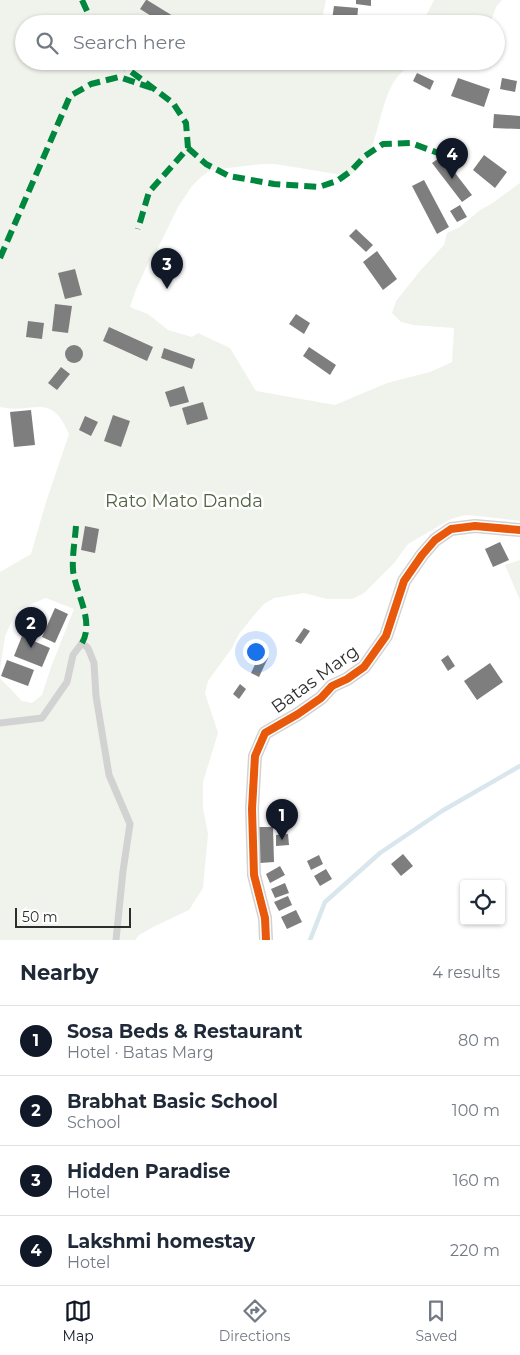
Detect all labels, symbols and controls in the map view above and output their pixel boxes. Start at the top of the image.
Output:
search box [15,15,505,70]
icon: search [33,29,61,57]
text: Search here [73,31,186,54]
pin: 4 [436,138,468,179]
pin: 3 [151,248,183,289]
park label: Rato Mato Danda [105,490,263,512]
pin: 2 [15,607,47,648]
your location [243,639,269,665]
street label: Batas Marg [267,640,363,718]
pin: 1 [266,799,298,840]
map controls [460,880,505,925]
button: locate [460,880,505,925]
scale bar [15,905,131,928]
text: 50 m [22,908,58,926]
text: Nearby [20,960,99,985]
text: 4 results [432,963,500,982]
text: Sosa Beds & Restaurant [67,1020,302,1043]
text: 1 [33,1031,39,1050]
text: 80 m [458,1031,500,1050]
text: Hotel · Batas Marg [67,1043,214,1062]
text: Brabhat Basic School [67,1090,278,1113]
text: 2 [31,1101,41,1120]
text: 100 m [452,1101,500,1120]
text: School [67,1113,121,1132]
text: Hidden Paradise [67,1160,230,1183]
text: 3 [31,1171,41,1190]
text: 160 m [453,1171,500,1190]
text: Hotel [67,1183,110,1202]
text: Lakshmi homestay [67,1230,255,1253]
text: 4 [30,1241,42,1260]
text: 220 m [450,1241,500,1260]
text: Hotel [67,1253,110,1272]
tab: Map [63,1297,94,1345]
tab: Directions [219,1297,290,1345]
tab: Saved [415,1297,457,1345]

